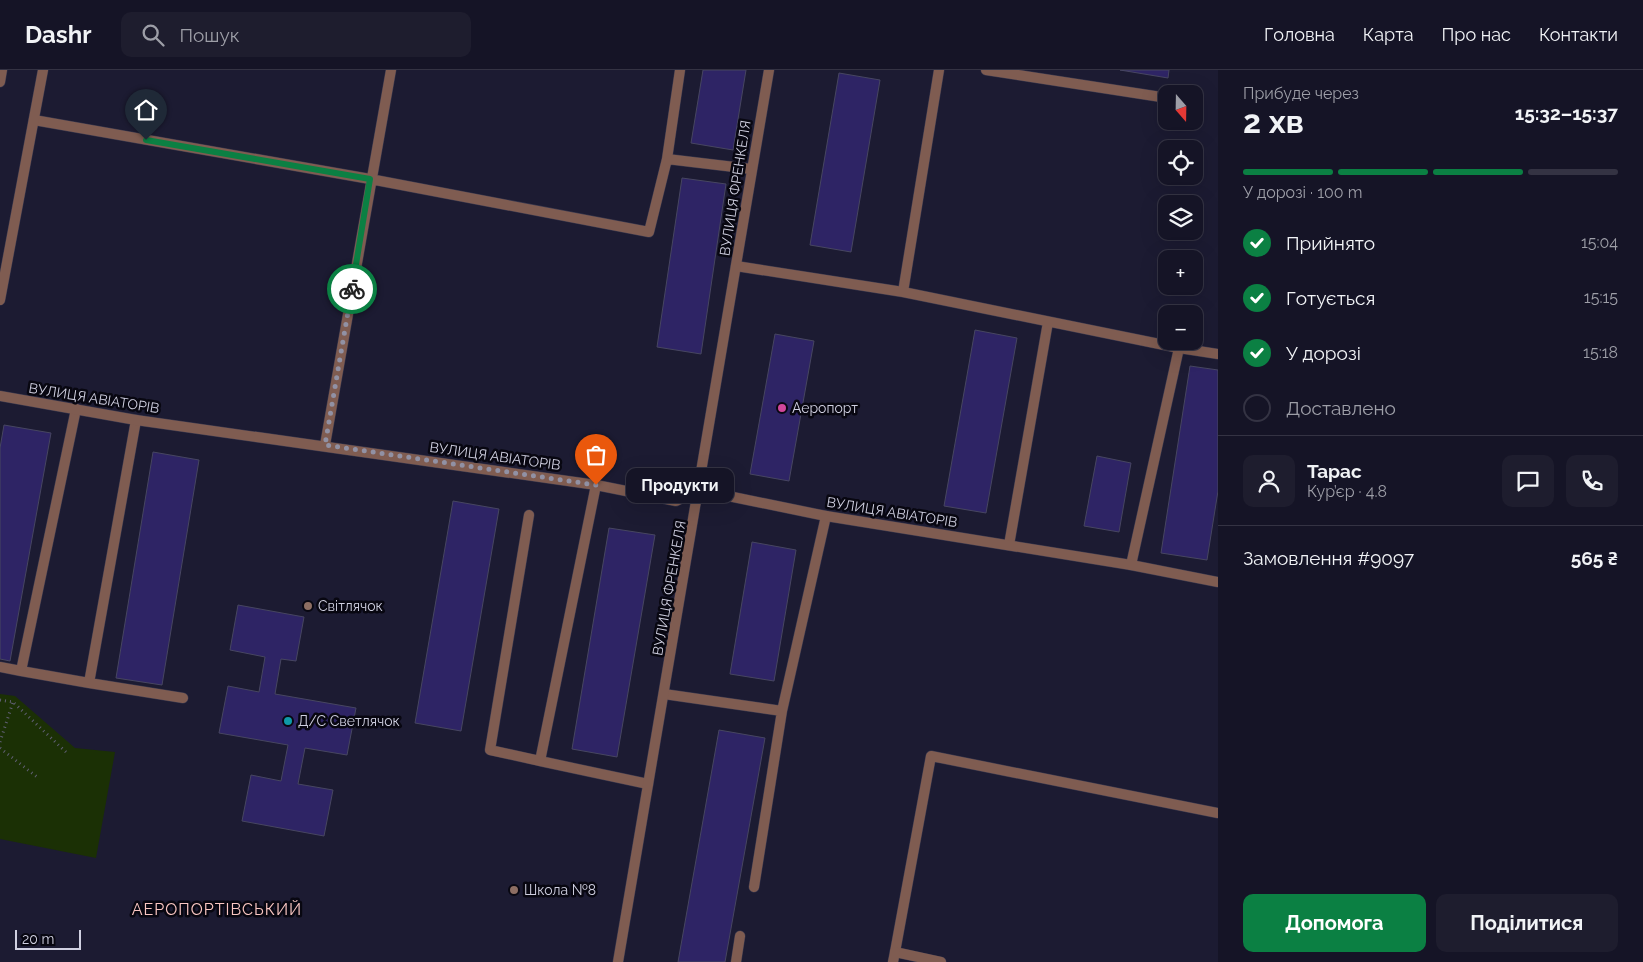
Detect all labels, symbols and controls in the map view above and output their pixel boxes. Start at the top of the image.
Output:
search box [121,12,471,57]
text: Dashr [25,20,91,49]
icon: search [139,21,167,49]
text: Пошук [179,24,240,46]
text: Головна [1264,24,1335,45]
text: Карта [1363,24,1414,45]
text: Про нас [1442,24,1511,45]
text: Контакти [1539,24,1618,45]
text: Прибуде через [1243,84,1359,103]
north arrow [1158,85,1202,130]
map controls [1158,85,1203,350]
pin [125,89,167,140]
icon: home [132,96,160,124]
text: 15:32–15:37 [1515,102,1618,124]
text: 2 хв [1243,103,1304,140]
street label: ВУЛИЦЯ ФРЕНКЕЛЯ [716,119,754,257]
button: locate [1158,140,1203,185]
text: У дорозі · 100 m [1243,183,1362,202]
button: layers [1158,195,1203,240]
icon: check [1243,229,1271,257]
text: Прийнято [1286,232,1375,254]
text: 15:04 [1581,233,1618,252]
button: + [1158,250,1203,295]
courier [327,264,377,314]
icon: bike [338,275,366,303]
icon: check [1243,284,1271,312]
text: Готується [1286,287,1375,309]
text: 15:15 [1584,288,1618,307]
button: − [1158,305,1203,350]
icon: check [1243,339,1271,367]
text: У дорозі [1286,342,1361,364]
text: 15:18 [1583,343,1618,362]
street label: ВУЛИЦЯ АВІАТОРІВ [28,380,160,416]
text: Доставлено [1286,397,1396,419]
place label: Аеропорт [792,400,858,416]
marker: Аеропорт [776,402,788,414]
pin [575,434,617,485]
street label: ВУЛИЦЯ АВІАТОРІВ [428,439,562,473]
icon: bag [582,441,610,469]
button: person [1243,455,1295,507]
button: chat [1502,455,1554,507]
button: phone [1566,455,1618,507]
text: Тарас [1307,460,1362,482]
callout: Продукти [626,468,734,502]
text: Продукти [641,476,719,495]
text: Кур’єр · 4.8 [1307,482,1387,501]
street label: ВУЛИЦЯ АВІАТОРІВ [826,494,958,530]
street label: ВУЛИЦЯ ФРЕНКЕЛЯ [649,519,689,657]
text: Замовлення #9097 [1243,547,1414,569]
text: 565 ₴ [1571,547,1618,569]
place label: Світлячок [318,598,383,614]
marker: Світлячок [302,600,314,612]
place label: Д/С Светлячок [298,713,400,729]
marker: Д/С Светлячок [282,715,294,727]
place label: Школа №8 [524,882,596,898]
marker: Школа №8 [508,884,520,896]
button: Допомога [1243,894,1426,952]
button: Поділитися [1436,894,1618,952]
district label: АЕРОПОРТІВСЬКИЙ [132,900,302,919]
scale bar [15,927,81,950]
text: 20 m [22,931,54,947]

